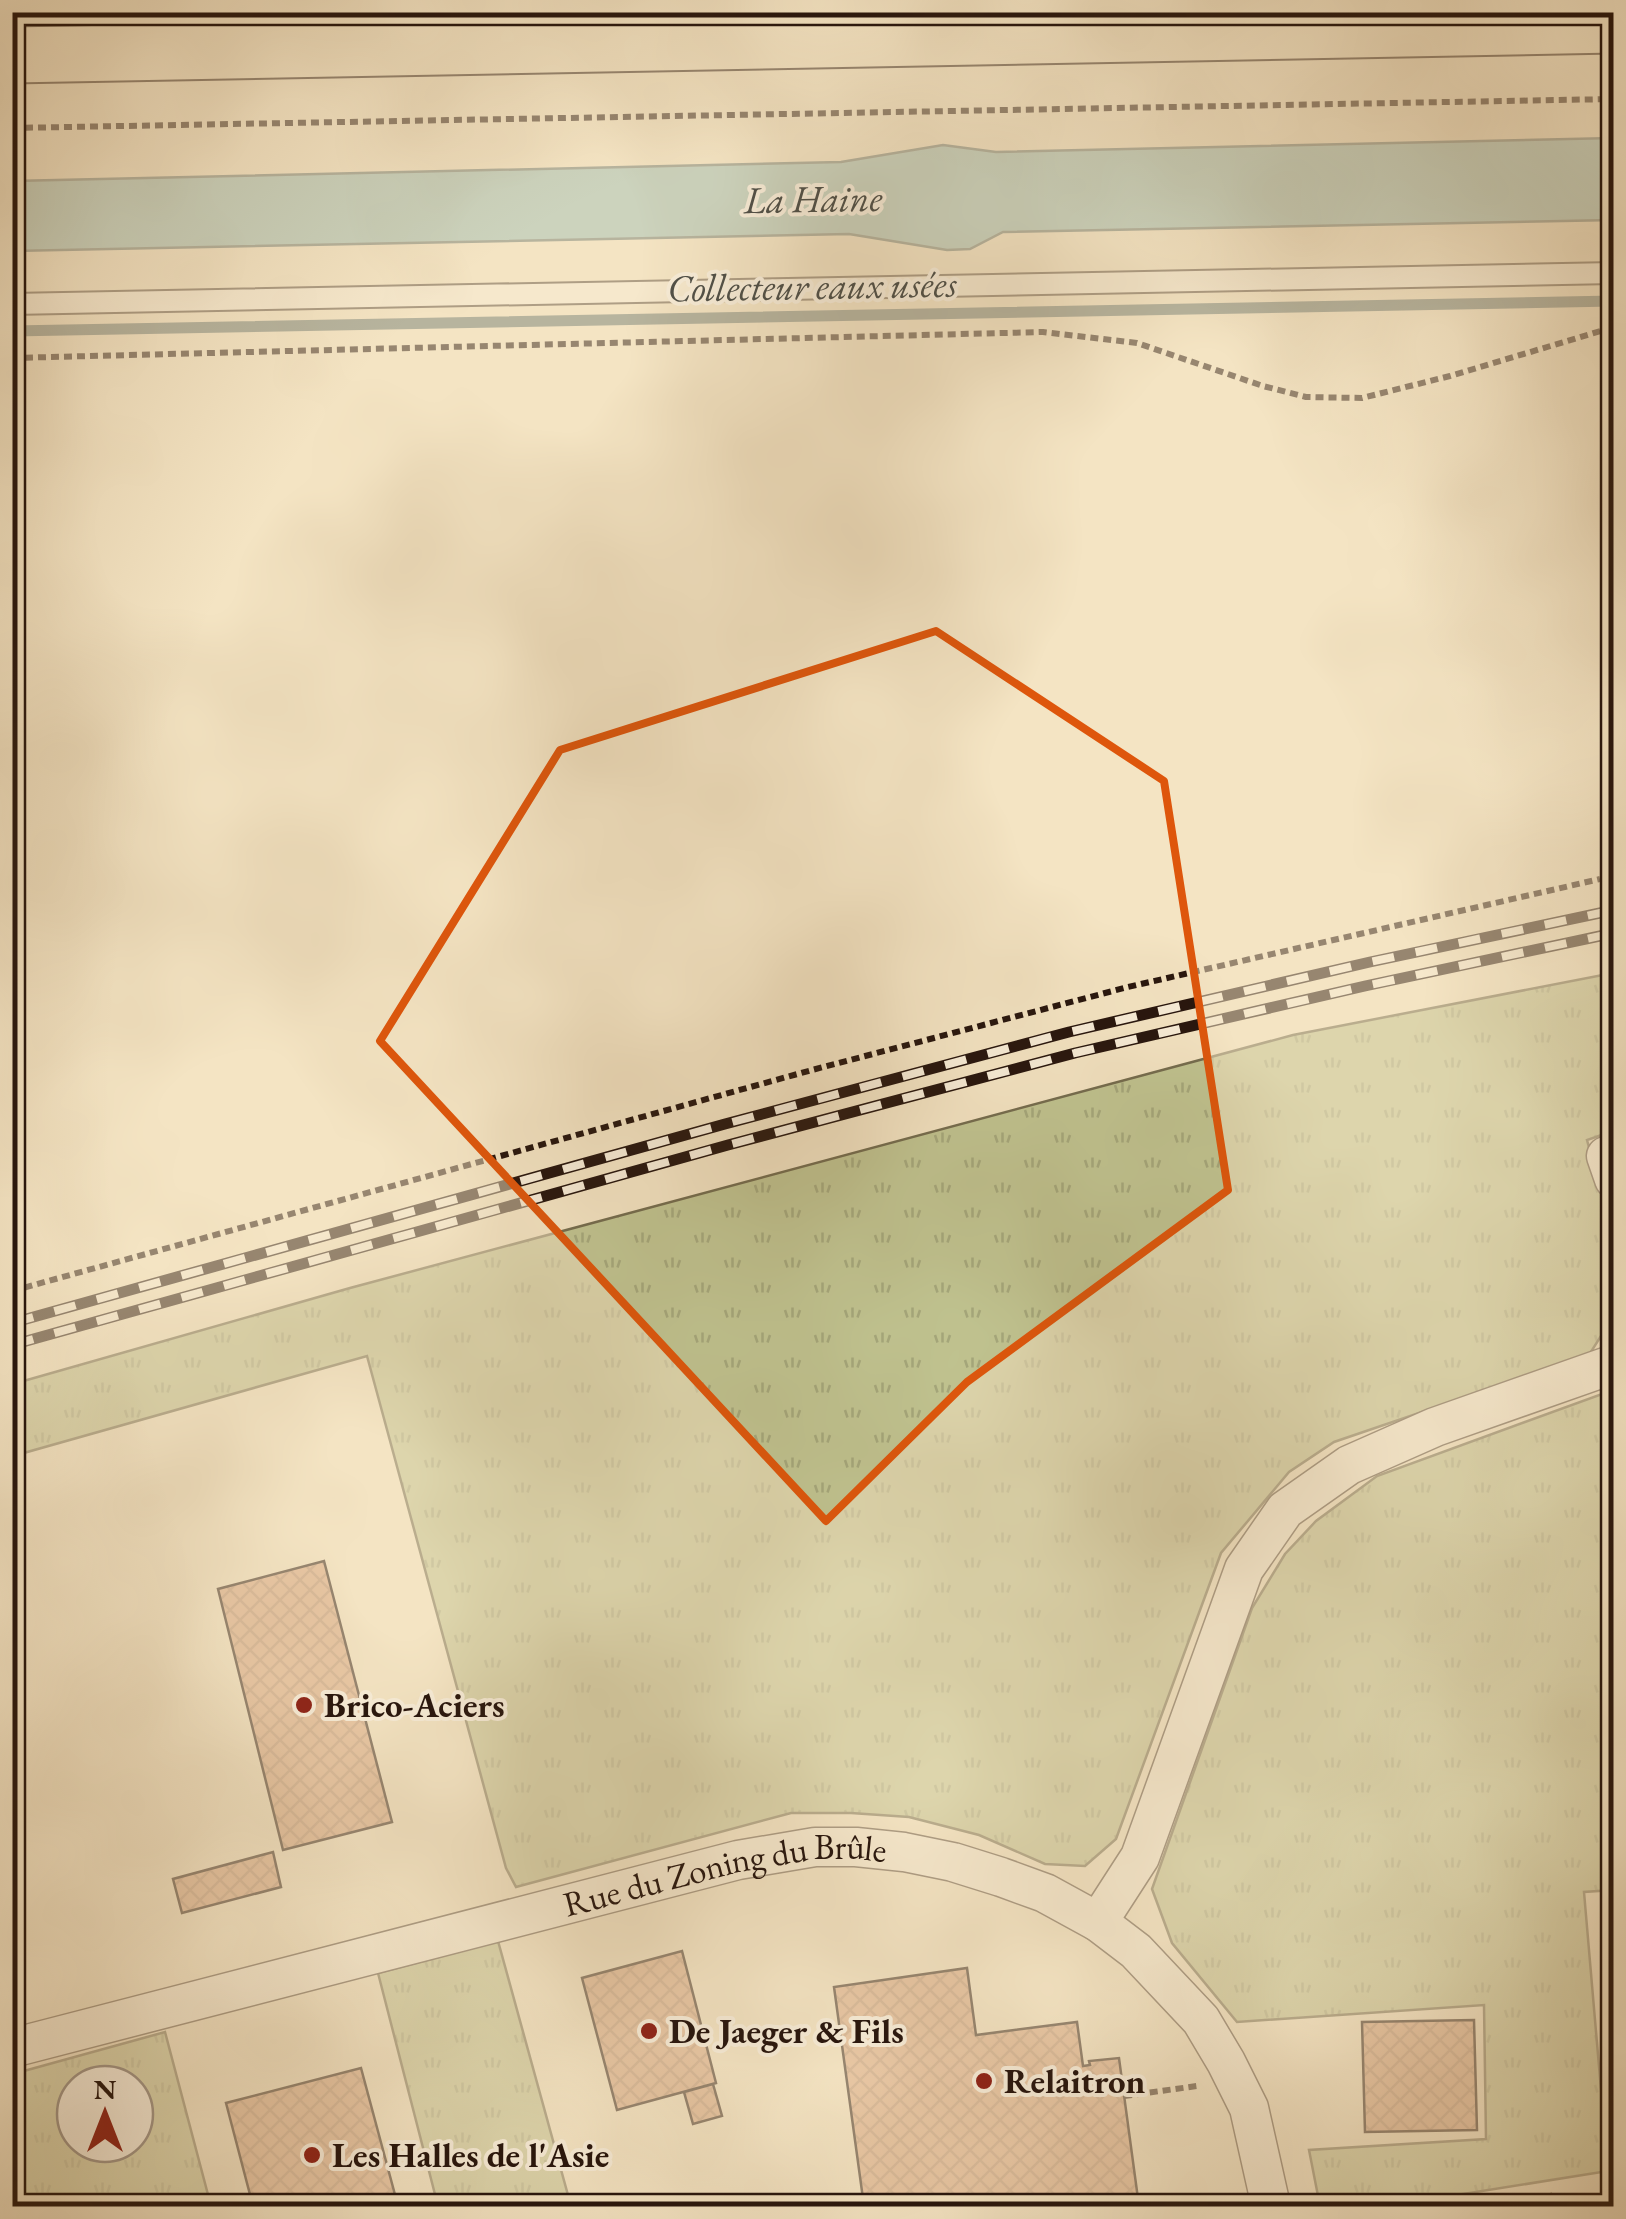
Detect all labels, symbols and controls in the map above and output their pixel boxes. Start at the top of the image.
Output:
water label: La Haine [742,173,884,224]
water label: Collecteur eaux usées [667,258,958,313]
place label: Brico-Aciers [324,1682,505,1727]
marker: Brico-Aciers [293,1694,315,1716]
street label: Rue du Zoning du Brûle [558,1824,889,1926]
place label: De Jaeger & Fils [669,2008,904,2053]
marker: De Jaeger & Fils [638,2020,660,2042]
place label: Relaitron [1004,2058,1146,2103]
north arrow [55,2064,155,2164]
marker: Relaitron [973,2070,995,2092]
text: N [94,2071,117,2107]
place label: Les Halles de l'Asie [332,2132,609,2177]
marker: Les Halles de l'Asie [301,2144,323,2166]

